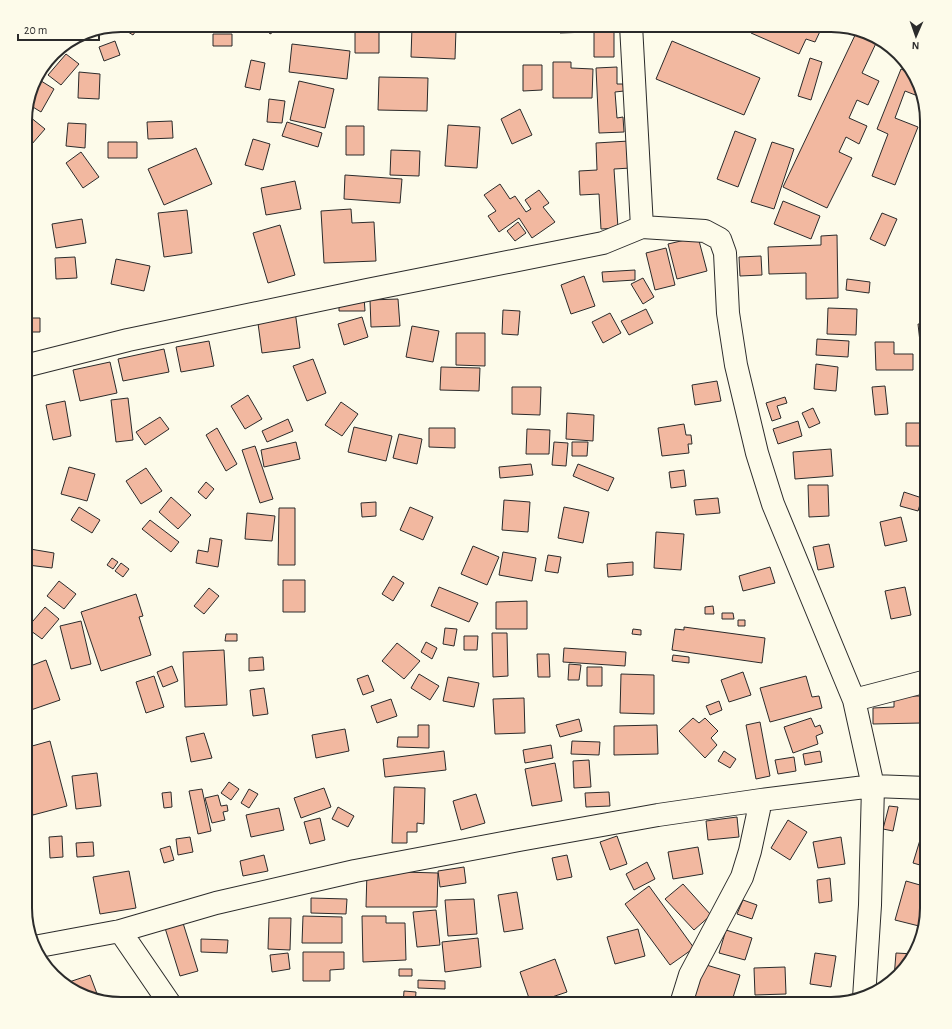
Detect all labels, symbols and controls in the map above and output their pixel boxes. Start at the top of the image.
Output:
scale bar [18,16,99,42]
north arrow [896,16,936,56]
text: 20 m [24,24,47,36]
text: N [912,40,920,51]

